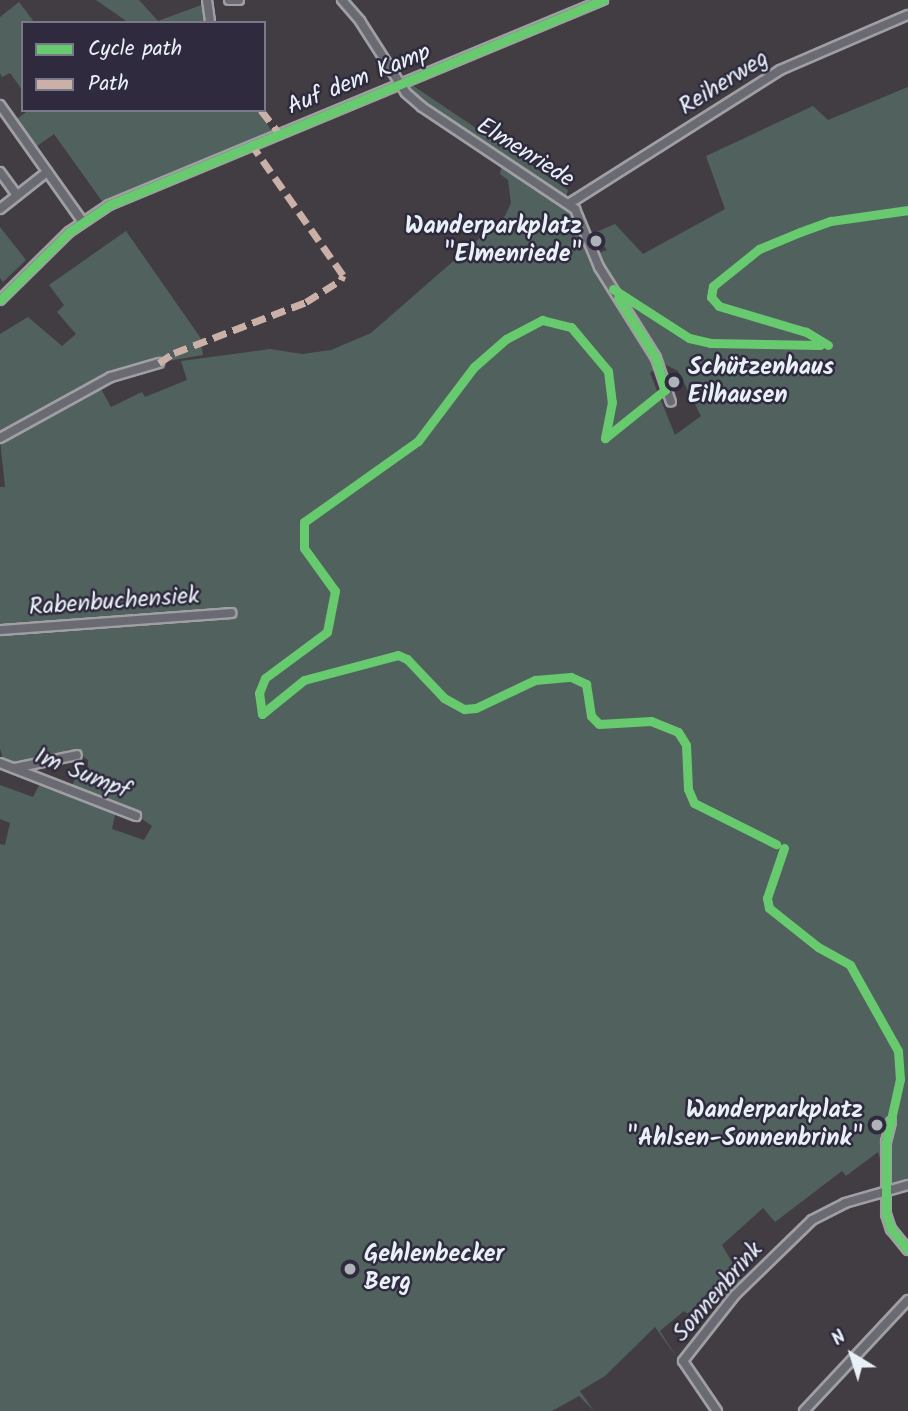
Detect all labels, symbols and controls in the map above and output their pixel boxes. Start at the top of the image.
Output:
legend [21,21,266,112]
text: Cycle path [88,33,182,66]
street label: Auf dem Kamp [283,38,435,122]
street label: Reiherweg [674,44,774,122]
text: Path [88,68,129,101]
street label: Elmenriede [471,112,579,194]
place label: Wanderparkplatz "Elmenriede" [405,213,582,269]
marker: Wanderparkplatz "Elmenriede" [588,233,604,249]
place label: Schützenhaus Eilhausen [688,354,834,410]
marker: Schützenhaus Eilhausen [666,374,682,390]
street label: Rabenbuchensiek [28,582,200,622]
street label: Im Sumpf [30,742,134,806]
place label: Wanderparkplatz "Ahlsen-Sonnenbrink" [626,1097,863,1153]
marker: Wanderparkplatz "Ahlsen-Sonnenbrink" [869,1117,885,1133]
street label: Sonnenbrink [667,1236,769,1348]
place label: Gehlenbecker Berg [364,1241,504,1297]
marker: Gehlenbecker Berg [342,1261,358,1277]
north arrow [817,1320,887,1390]
text: N [825,1323,853,1354]

